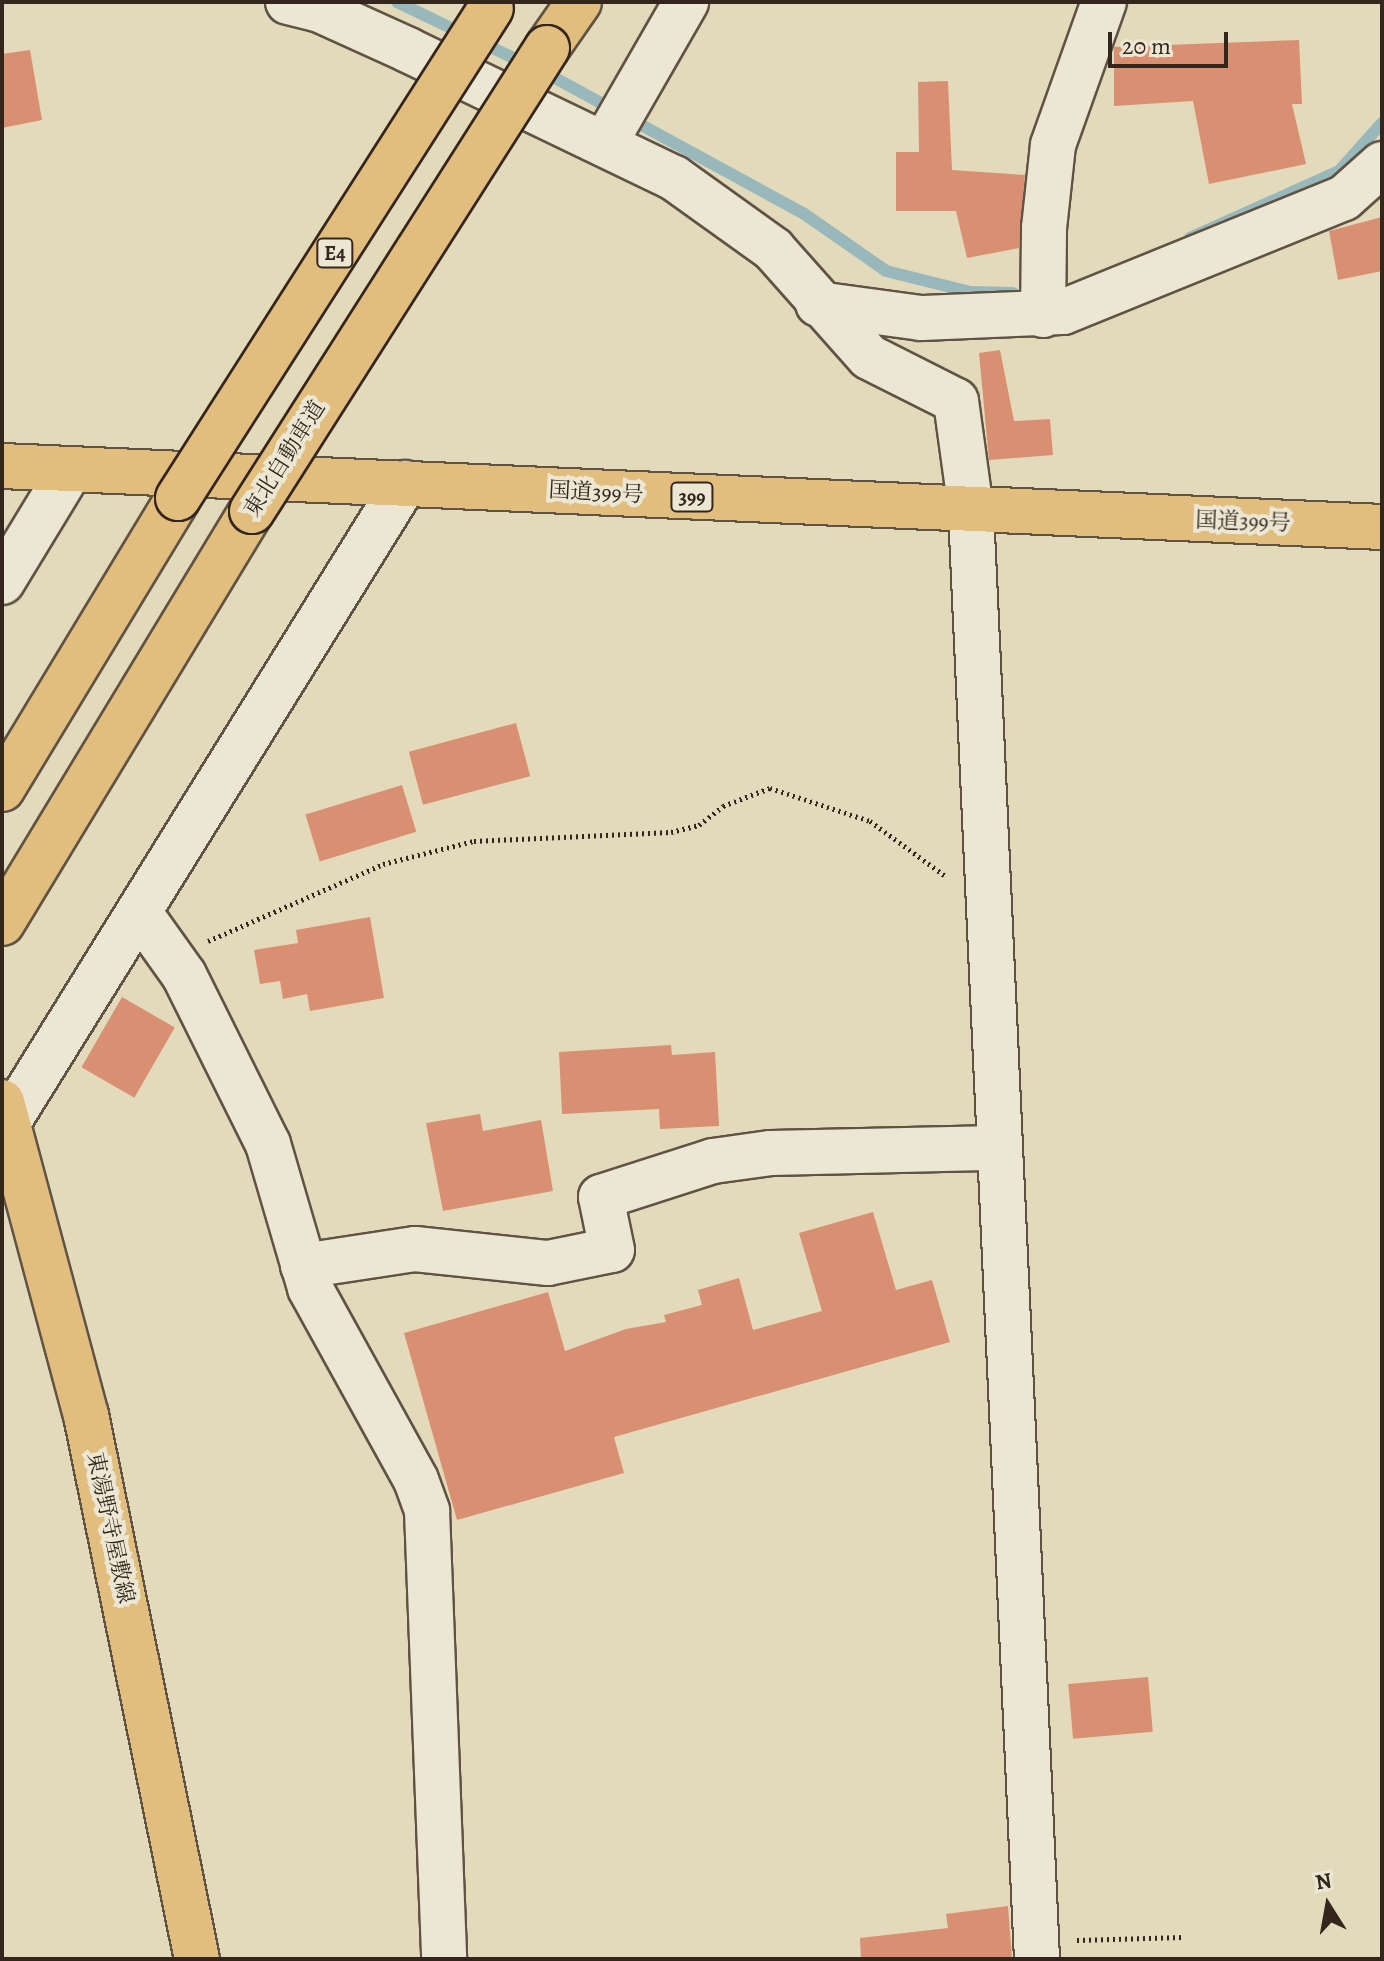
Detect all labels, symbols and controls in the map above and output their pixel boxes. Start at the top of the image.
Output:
scale bar [1112,16,1232,66]
text: 20 m [1122,30,1171,62]
road number: E4 [315,237,355,269]
street label: 東北自動車道 [239,396,331,522]
street label: 国道399号 [548,477,644,509]
road number: 399 [670,481,714,513]
street label: 国道399号 [1195,507,1291,537]
street label: 東湯野寺屋敷線 [81,1450,139,1606]
north arrow [1288,1865,1368,1945]
text: N [1313,1865,1334,1898]

